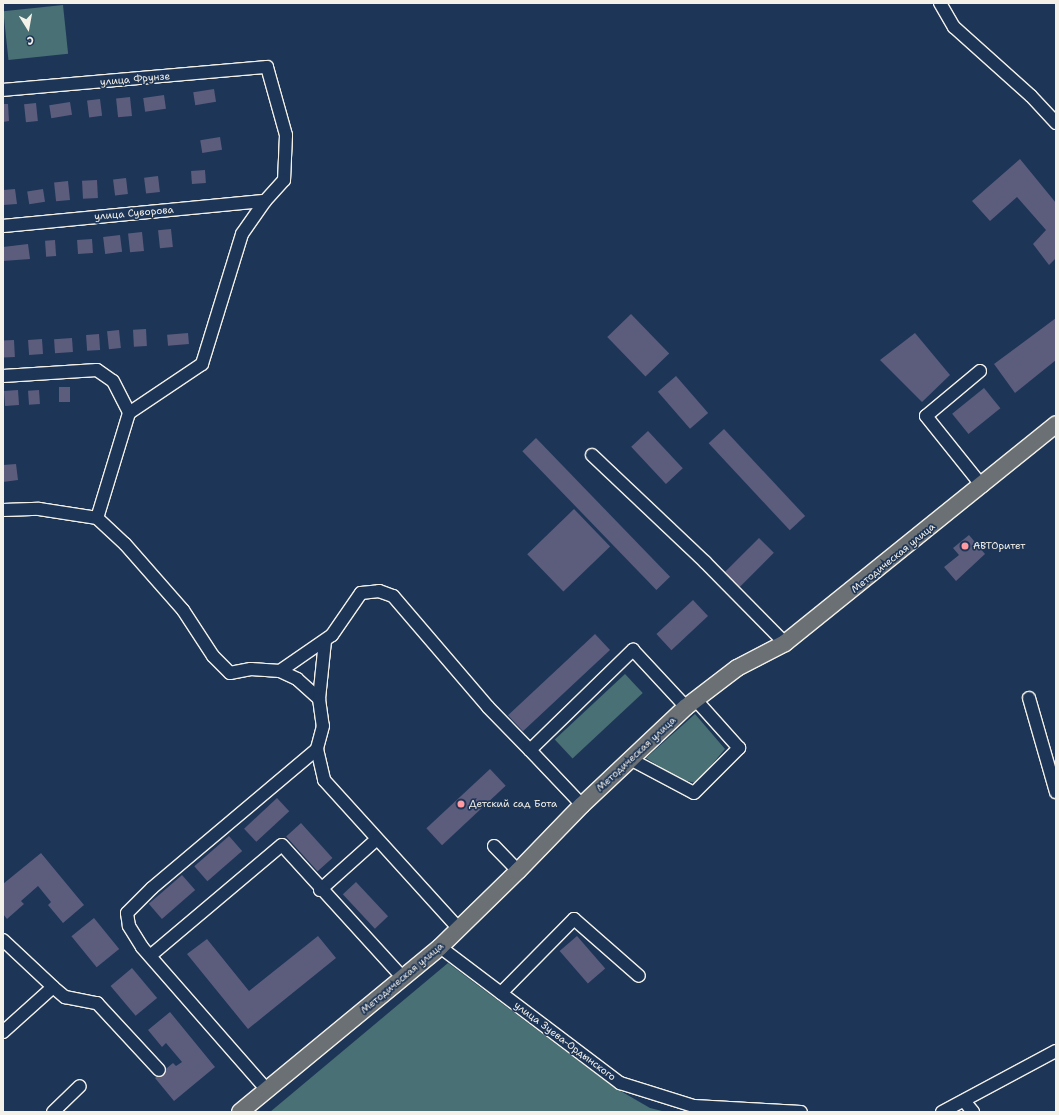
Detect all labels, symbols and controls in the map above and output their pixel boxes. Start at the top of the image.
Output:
north arrow [8,8,48,48]
text: С [26,32,35,48]
street label: улица Фрунзе [99,70,171,88]
street label: улица Суворова [94,204,174,222]
street label: Методическая улица [849,521,937,595]
place label: АВТОритет [973,540,1025,552]
marker: АВТОритет [960,541,970,551]
street label: Методическая улица [594,714,678,794]
place label: Детский сад Бота [469,798,557,810]
marker: Детский сад Бота [456,799,466,809]
street label: Методическая улица [358,940,446,1016]
street label: улица Зуева-Ордынского [512,999,618,1083]

